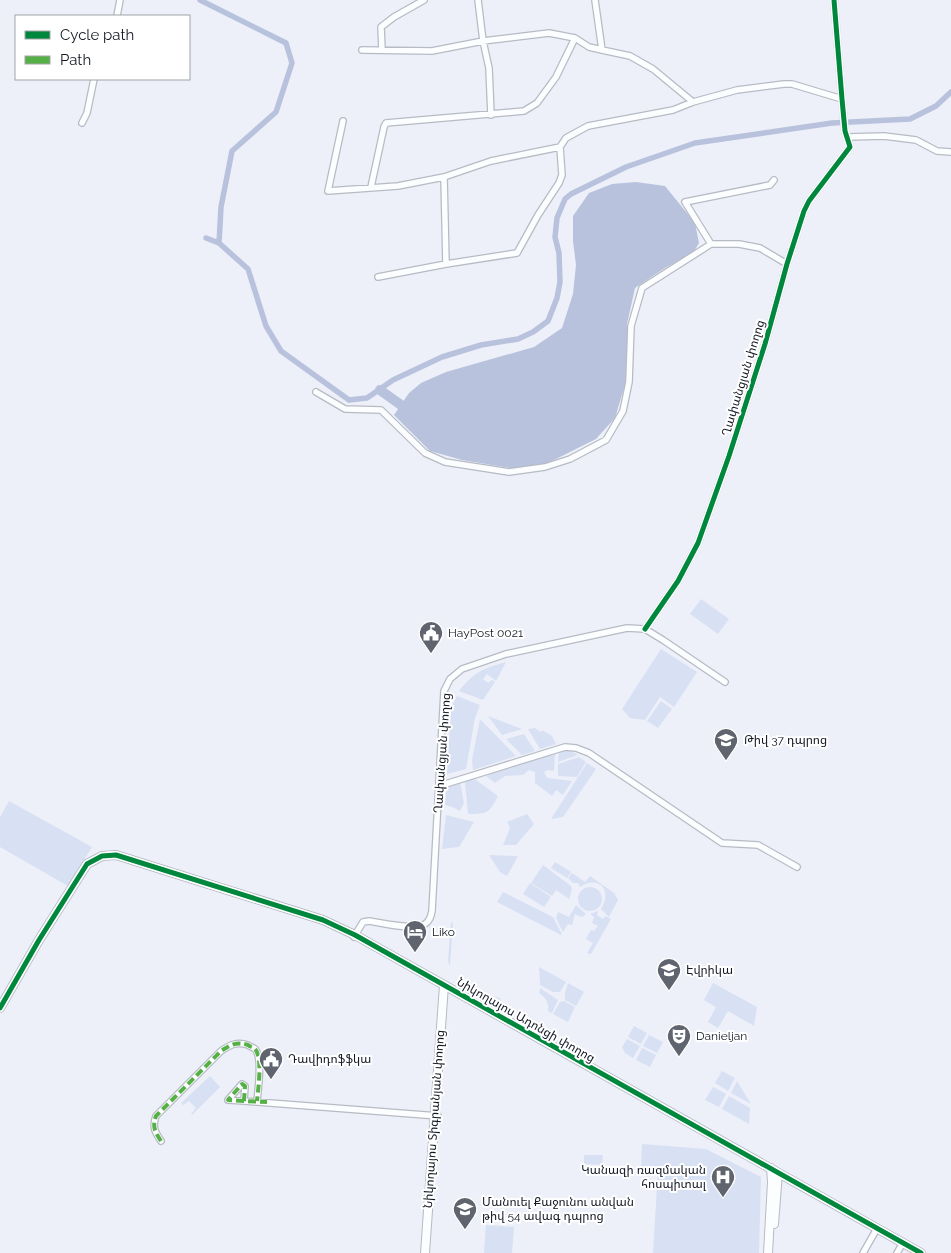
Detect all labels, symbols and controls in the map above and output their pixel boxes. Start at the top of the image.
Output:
legend [15,15,190,80]
text: Cycle path [60,26,134,44]
text: Path [60,51,91,69]
street label: Ղափանցյան փողոց [719,318,767,438]
public building icon: HayPost 0021 [418,620,444,654]
place label: HayPost 0021 [448,626,523,640]
street label: Ղափանցյան փողոց [431,692,453,814]
school or university icon: Թիվ 37 դպրոց [713,727,739,761]
place label: Թիվ 37 դպրոց [744,733,827,747]
hotel icon: Liko [402,919,428,953]
place label: Liko [432,925,455,939]
school or university icon: Էվրիկա [656,957,682,991]
place label: Էվրիկա [686,963,733,977]
street label: Նիկողայոս Ադոնցի փողոց [455,975,597,1065]
theatre icon: Danieljan [666,1023,692,1057]
street label: Նիկողայոս Տիգրանյան փողոց [421,1029,447,1209]
place label: Danieljan [696,1029,747,1043]
public building icon: Դավիդոֆֆկա [258,1046,284,1080]
place label: Դավիդոֆֆկա [288,1052,371,1066]
place label: Կանազի ռազմական հոսպիտալ [581,1163,707,1191]
hospital icon: Կանազի ռազմական հոսպիտալ [710,1164,736,1198]
place label: Մանուել Քաջունու անվան թիվ 54 ավագ դպրոց [482,1195,634,1223]
school or university icon: Մանուել Քաջունու անվան թիվ 54 ավագ դպրոց [452,1196,478,1230]

